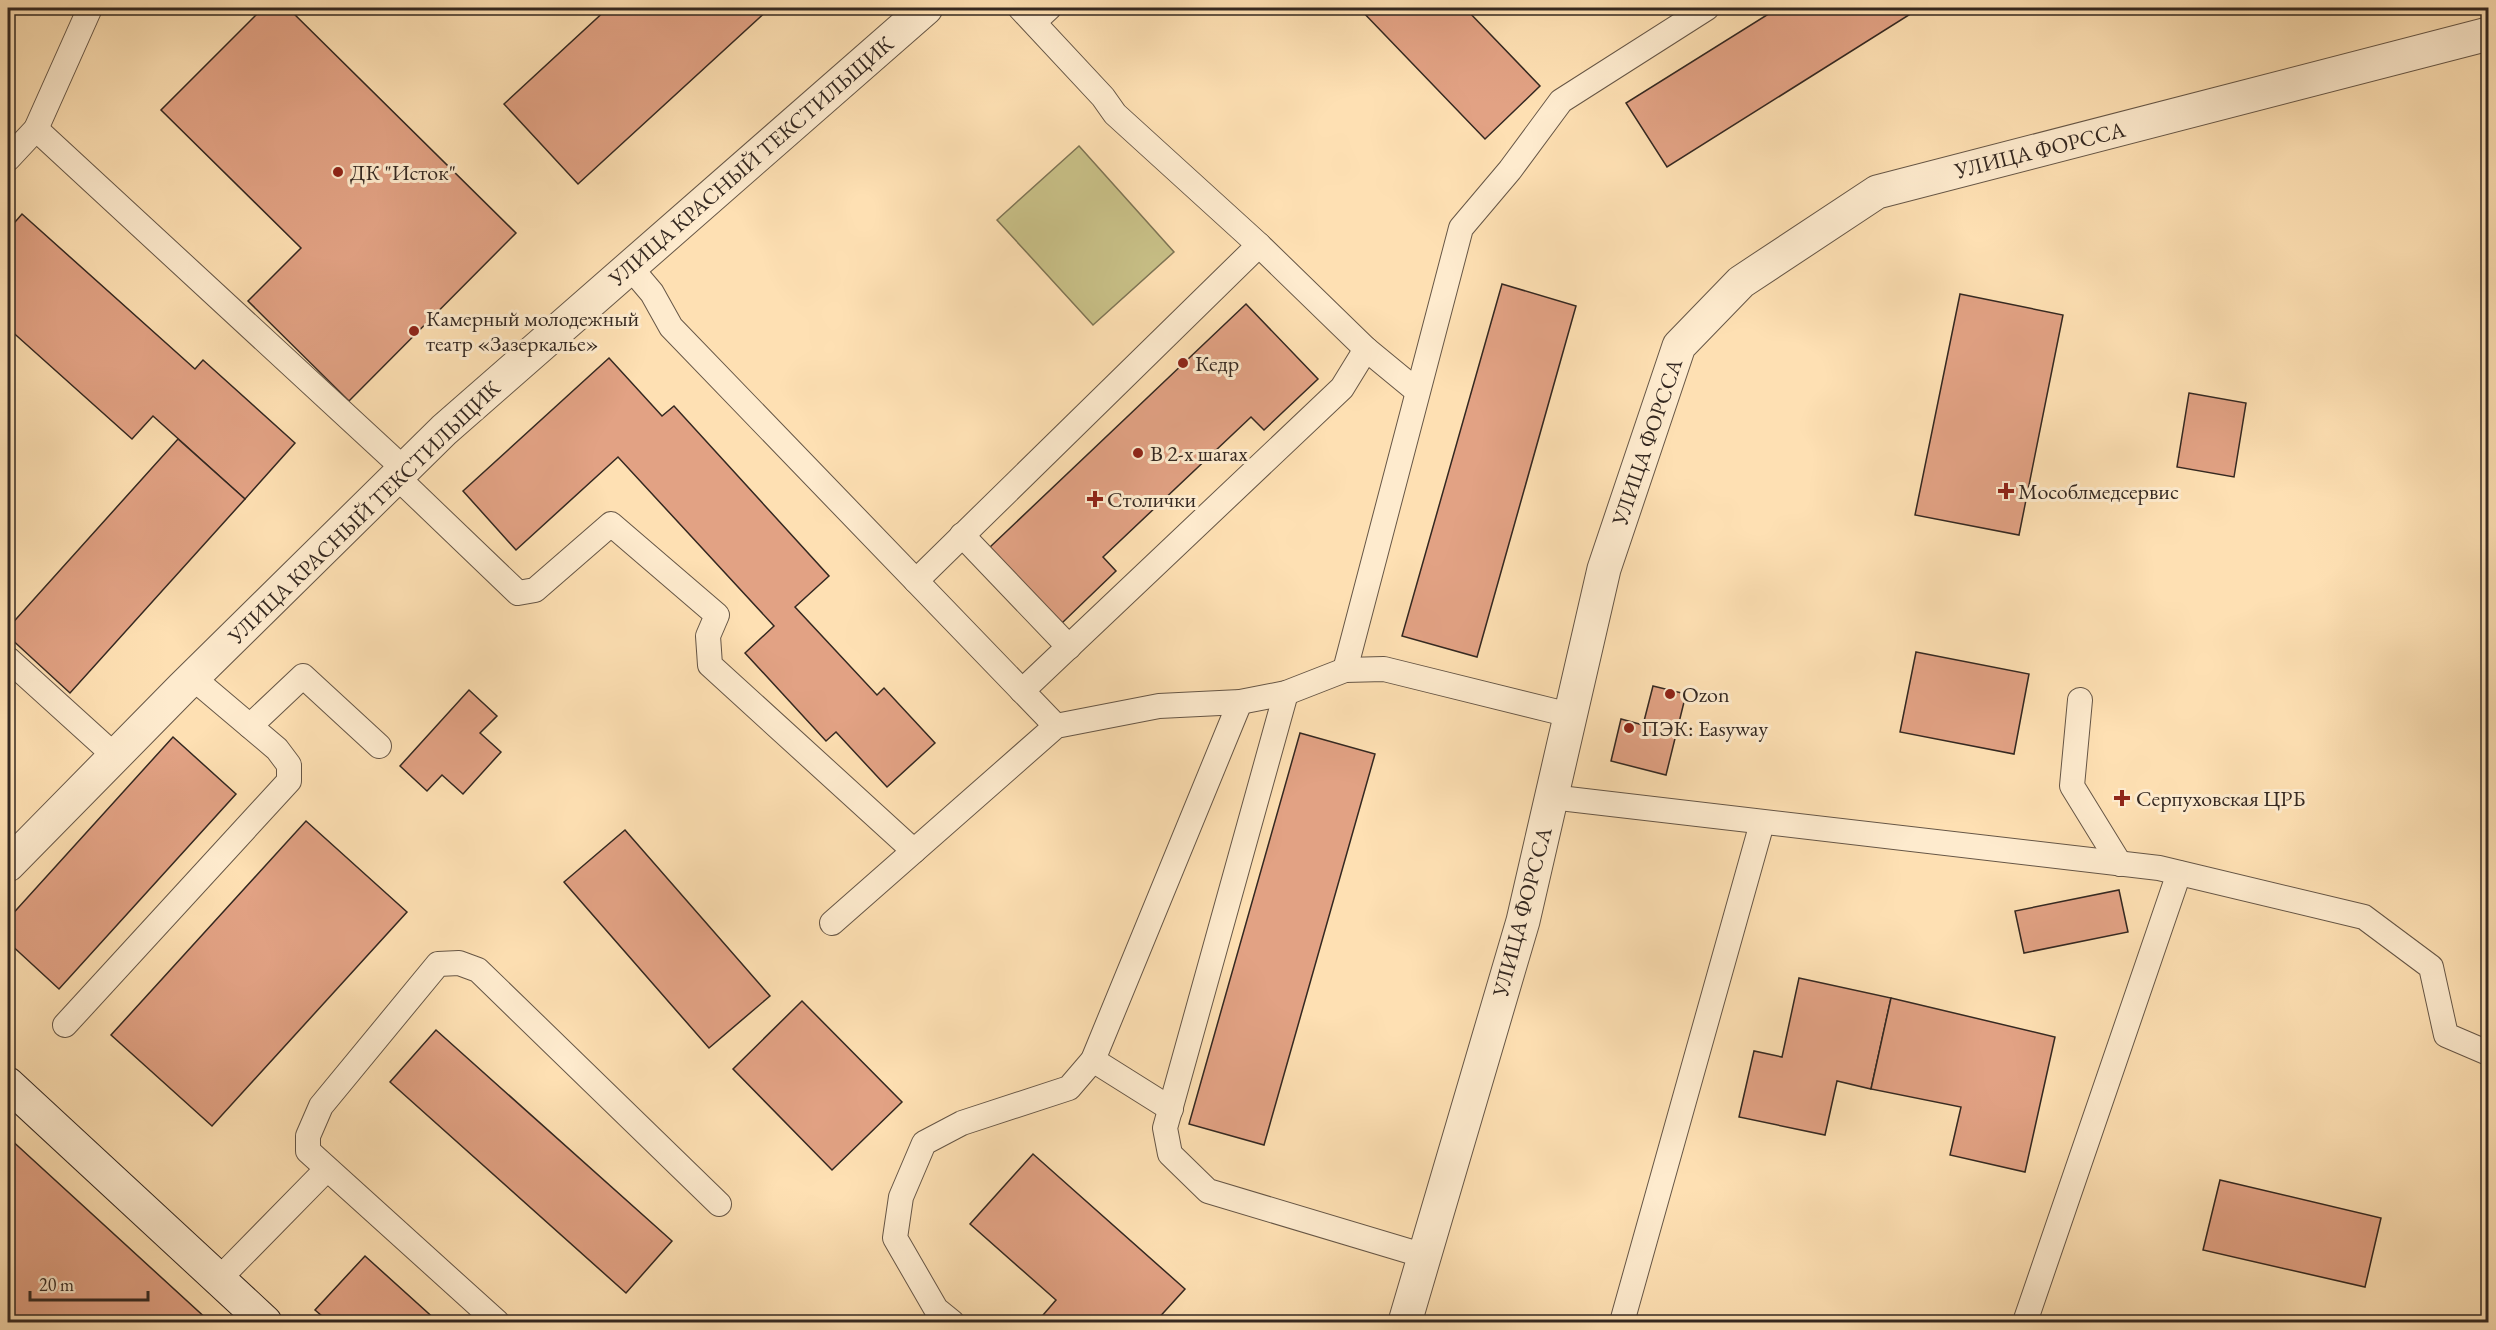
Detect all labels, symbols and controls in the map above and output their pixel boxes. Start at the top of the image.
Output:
street label: УЛИЦА КРАСНЫЙ ТЕКСТИЛЬЩИК [602,29,900,293]
street label: УЛИЦА ФОРССА [1951,115,2129,185]
place label: ДК "Исток" [350,158,456,187]
marker: ДК "Исток" [331,165,345,179]
place label: Камерный молодежный театр «Зазеркалье» [426,304,640,358]
marker: Камерный молодежный театр «Зазеркалье» [407,324,421,338]
place label: Кедр [1195,349,1239,378]
street label: УЛИЦА ФОРССА [1605,354,1689,530]
marker: Кедр [1176,356,1190,370]
street label: УЛИЦА КРАСНЫЙ ТЕКСТИЛЬЩИК [221,373,507,651]
place label: В 2-х шагах [1150,439,1248,468]
marker: В 2-х шагах [1131,446,1145,460]
place label: Мособлмедсервис [2018,477,2179,506]
marker: Мособлмедсервис [1999,484,2013,498]
place label: Столички [1107,485,1197,514]
marker: Столички [1088,492,1102,506]
place label: Ozon [1682,680,1730,709]
marker: Ozon [1663,687,1677,701]
place label: ПЭК: Easyway [1641,714,1768,743]
marker: ПЭК: Easyway [1622,721,1636,735]
place label: Серпуховская ЦРБ [2136,784,2306,813]
marker: Серпуховская ЦРБ [2113,789,2131,807]
street label: УЛИЦА ФОРССА [1485,823,1559,1001]
scale bar [30,1264,148,1302]
text: 20 m [39,1273,74,1296]

